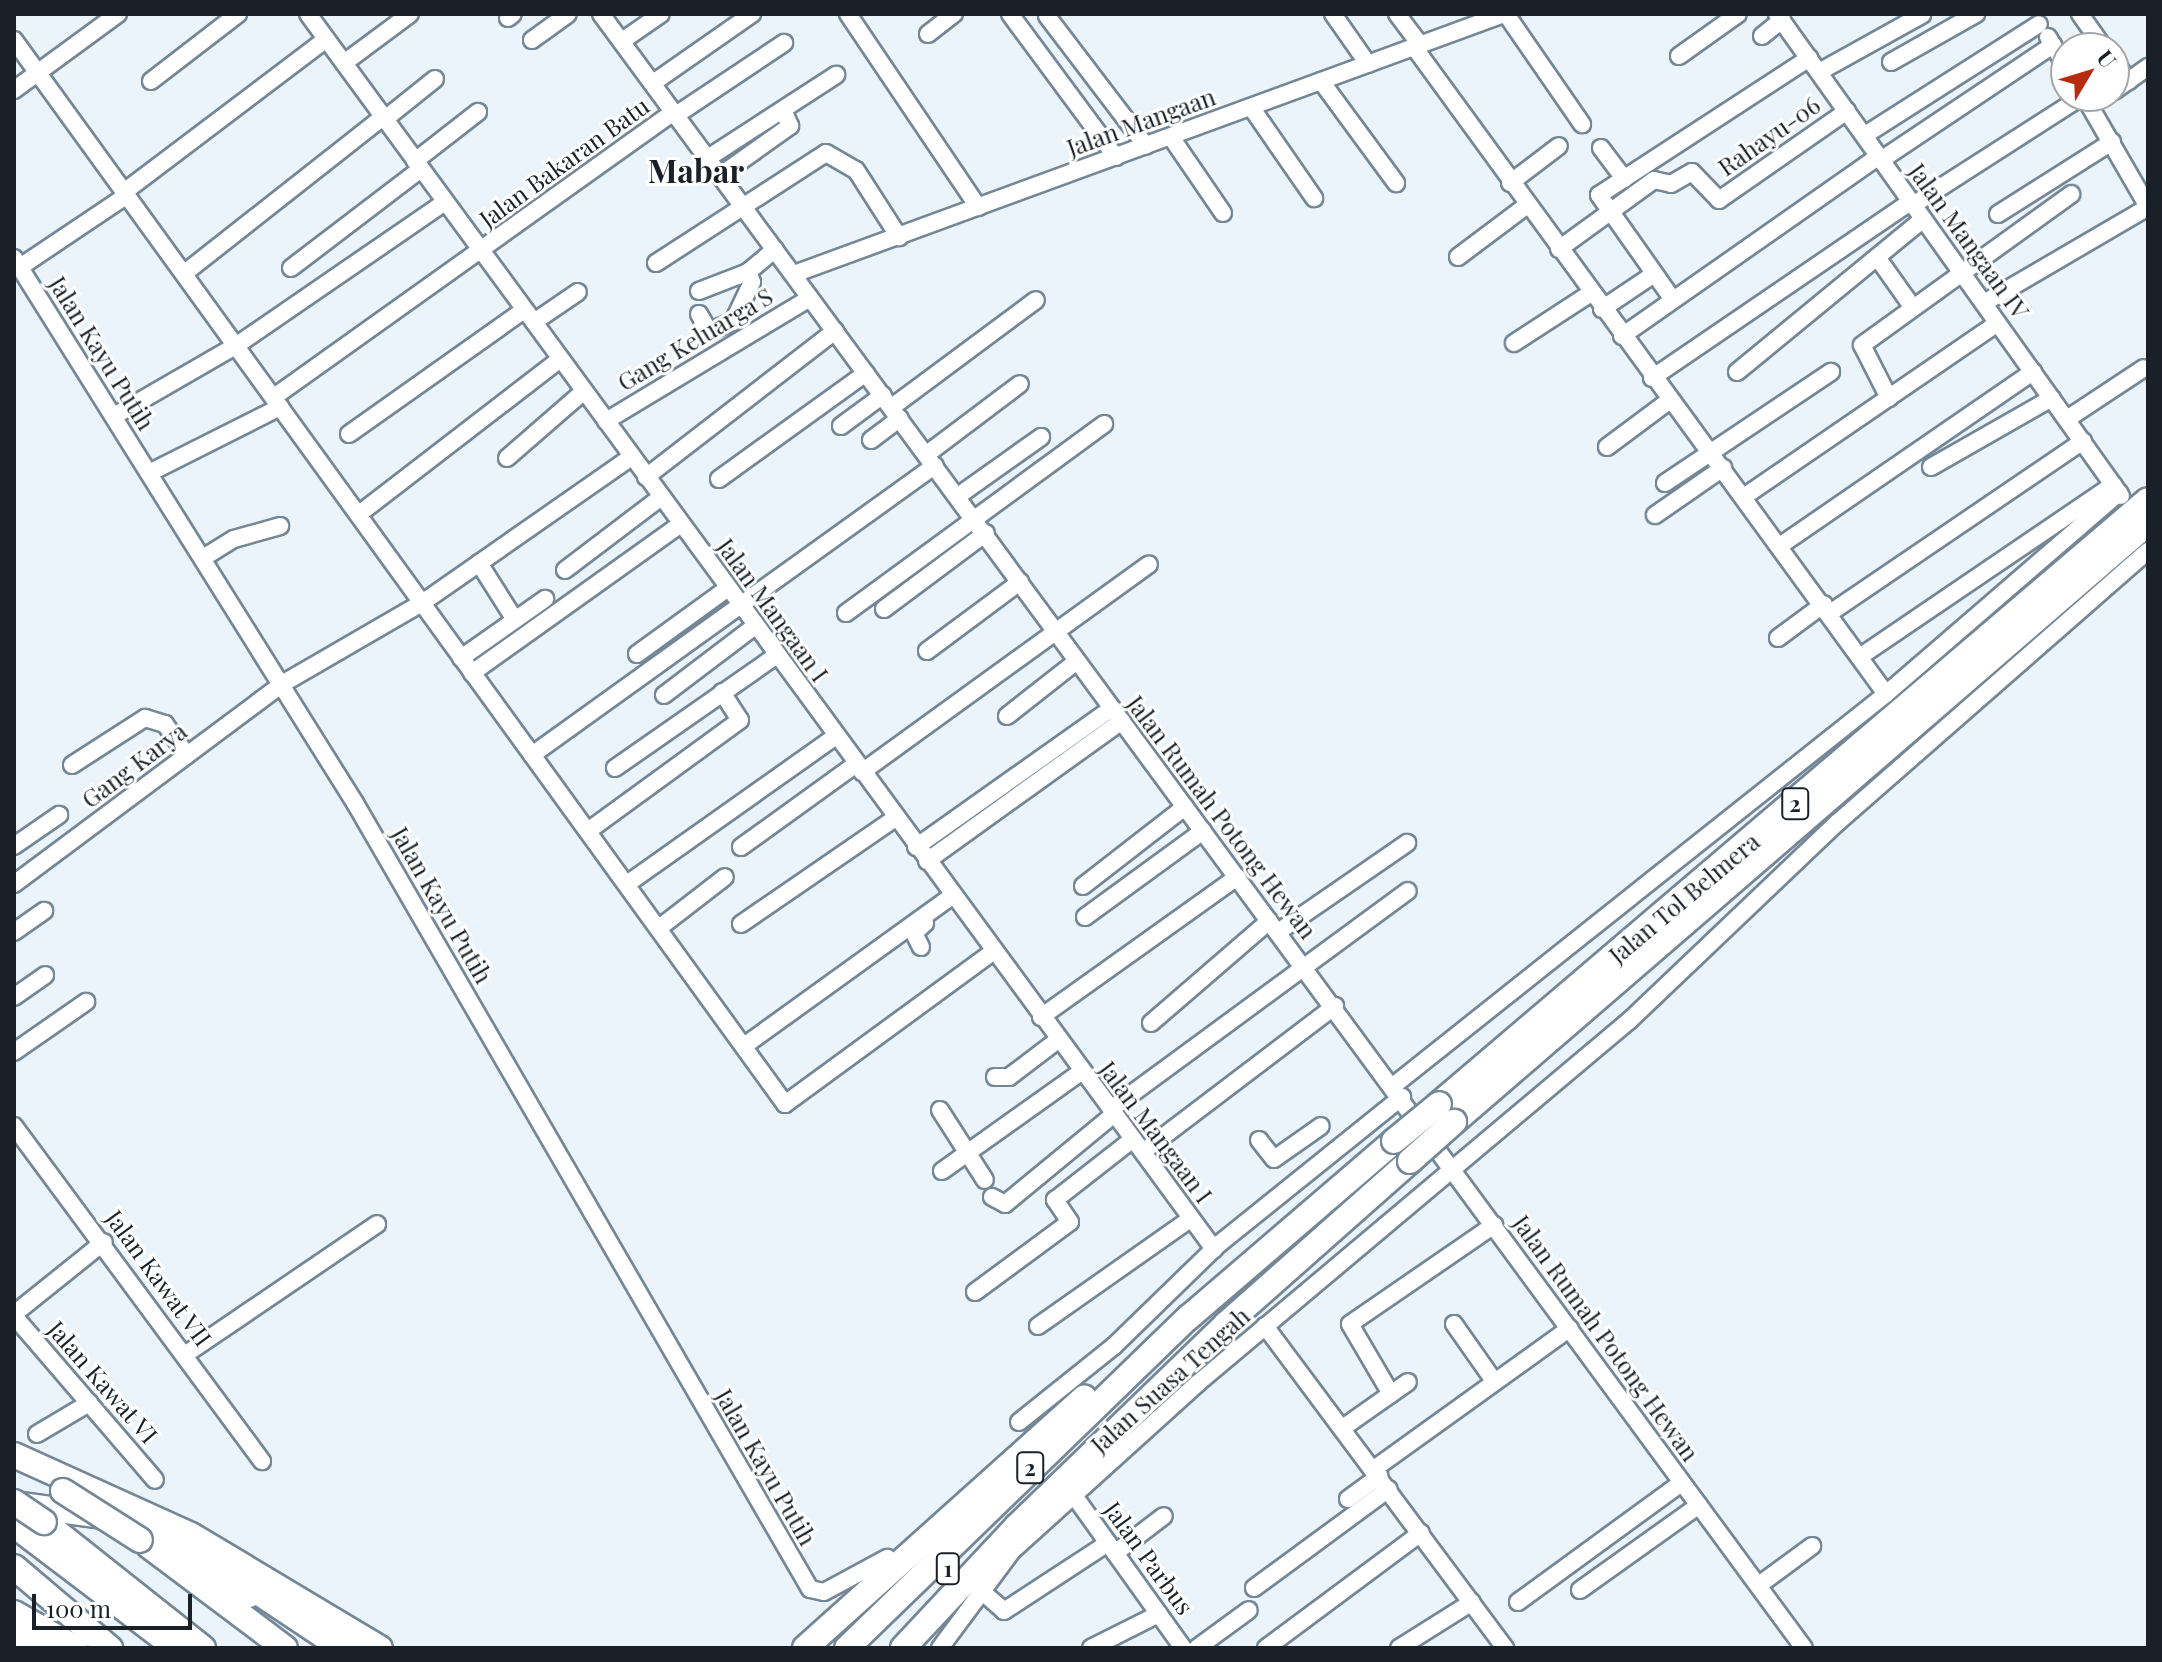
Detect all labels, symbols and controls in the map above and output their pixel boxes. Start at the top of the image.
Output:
north arrow [2050,32,2130,112]
text: U [2091,43,2124,74]
street label: Jalan Mangaan [1063,82,1219,162]
street label: Rahayu-06 [1712,90,1826,182]
street label: Jalan Bakaran Batu [474,91,654,233]
district label: Mabar [648,151,744,189]
street label: Jalan Mangaan IV [1903,158,2035,324]
street label: Jalan Kayu Putih [43,271,161,435]
street label: Gang Keluarga S [612,281,778,397]
street label: Jalan Mangaan I [711,533,835,687]
street label: Jalan Rumah Potong Hewan [1121,690,1323,944]
street label: Gang Karya [76,716,192,814]
road number: 2 [1781,786,1809,822]
street label: Jalan Kayu Putih [386,822,498,988]
street label: Jalan Tol Belmera [1603,827,1765,969]
street label: Jalan Mangaan I [1093,1055,1219,1209]
street label: Jalan Kawat VII [100,1204,218,1352]
street label: Jalan Rumah Potong Hewan [1507,1209,1705,1467]
street label: Jalan Suasa Tengah [1084,1301,1256,1459]
street label: Jalan Kawat VI [42,1314,164,1450]
street label: Jalan Kayu Putih [710,1384,822,1550]
road number: 2 [1016,1450,1044,1486]
street label: Jalan Parbus [1098,1496,1200,1620]
road number: 1 [934,1551,962,1587]
scale bar [36,1578,196,1628]
text: 100 m [46,1592,111,1624]

